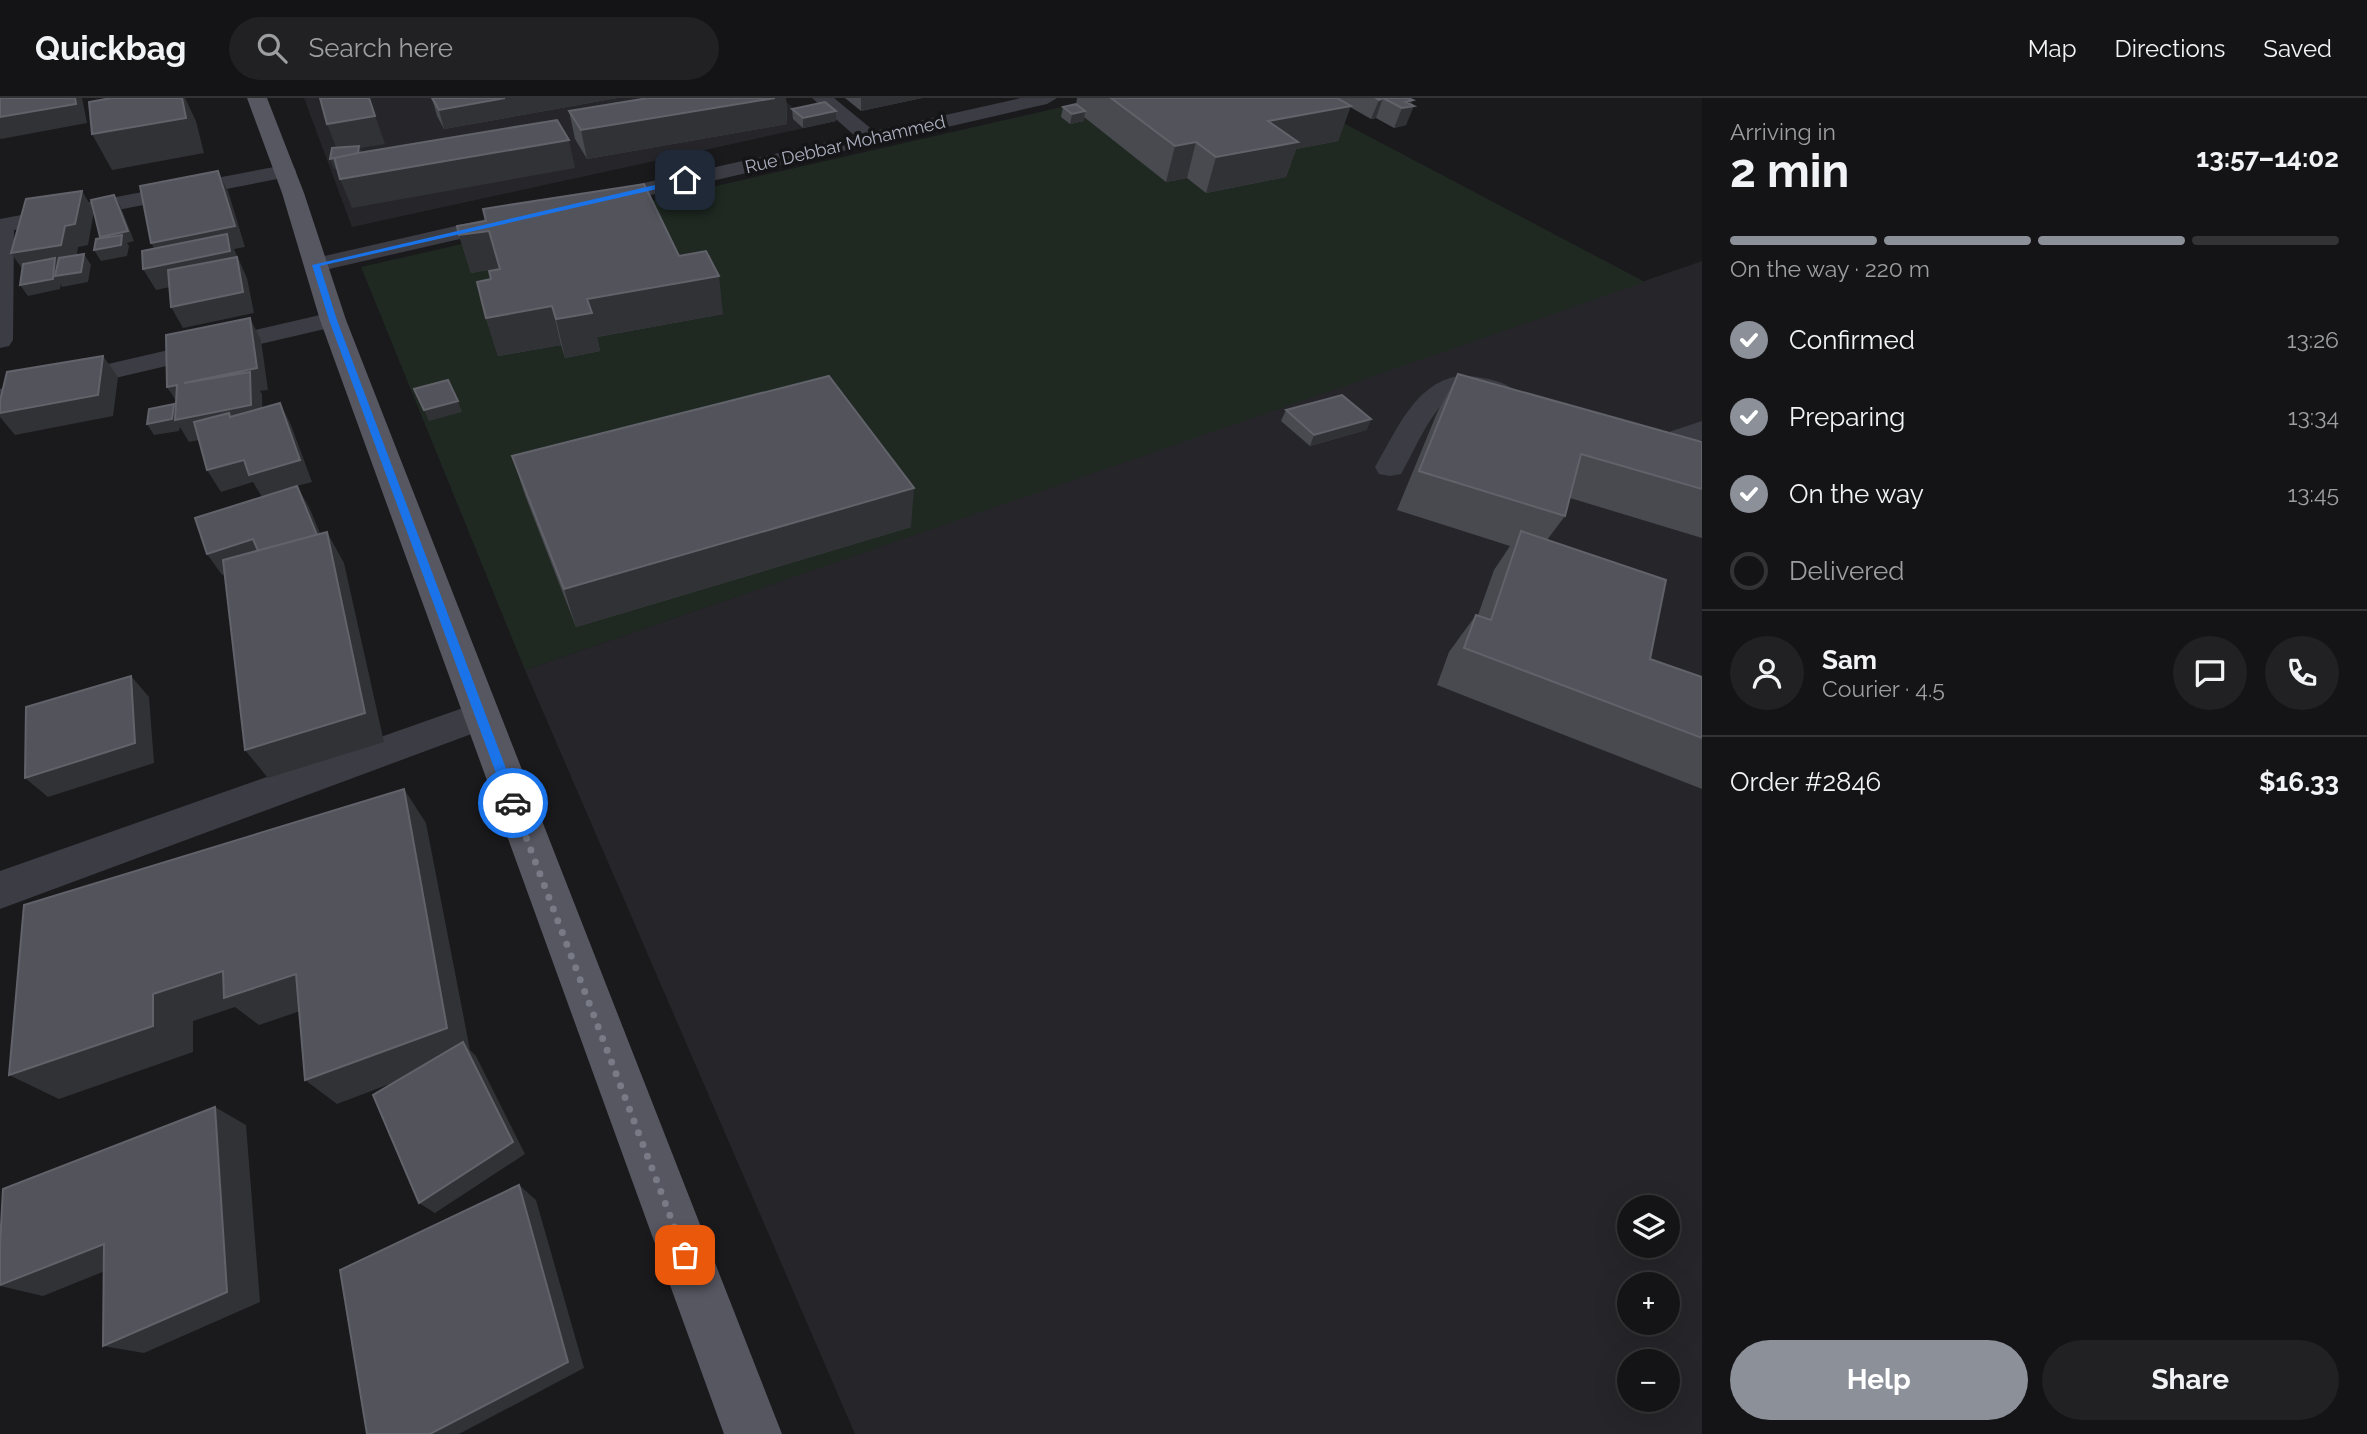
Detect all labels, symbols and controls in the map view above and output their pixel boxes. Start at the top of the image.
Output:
search box [229,17,719,80]
text: Quickbag [35,29,187,68]
icon: search [253,29,291,67]
text: Search here [309,33,453,63]
text: Map [2028,34,2077,63]
text: Directions [2115,34,2225,63]
text: Saved [2263,34,2332,63]
street label: Rue Debbar Mohammed [743,111,947,177]
text: Arriving in [1730,118,1836,145]
text: 13:57–14:02 [2196,143,2339,173]
text: 2 min [1730,144,1849,198]
pin [655,150,715,210]
icon: home [666,161,704,199]
text: On the way · 220 m [1730,255,1930,282]
icon: check [1730,321,1768,359]
text: Confirmed [1789,325,1915,355]
text: 13:26 [2287,326,2339,353]
icon: check [1730,398,1768,436]
text: Preparing [1789,402,1905,432]
text: 13:34 [2288,403,2339,430]
icon: check [1730,475,1768,513]
text: On the way [1789,479,1924,509]
text: 13:45 [2287,480,2339,507]
text: Delivered [1789,556,1904,586]
button: person [1730,636,1804,710]
button: chat [2173,636,2247,710]
button: phone [2265,636,2339,710]
text: Sam [1822,645,1877,675]
text: Courier · 4.5 [1822,675,1945,702]
text: Order #2846 [1730,767,1881,797]
text: $16.33 [2259,767,2339,797]
courier [478,768,548,838]
icon: car [494,784,532,822]
map controls [1617,1195,1680,1412]
button: layers [1617,1195,1680,1258]
pin [655,1225,715,1285]
icon: bag [666,1236,704,1274]
button: + [1617,1272,1680,1335]
button: Help [1730,1340,2028,1420]
button: Share [2042,1340,2339,1420]
button: − [1617,1349,1680,1412]

